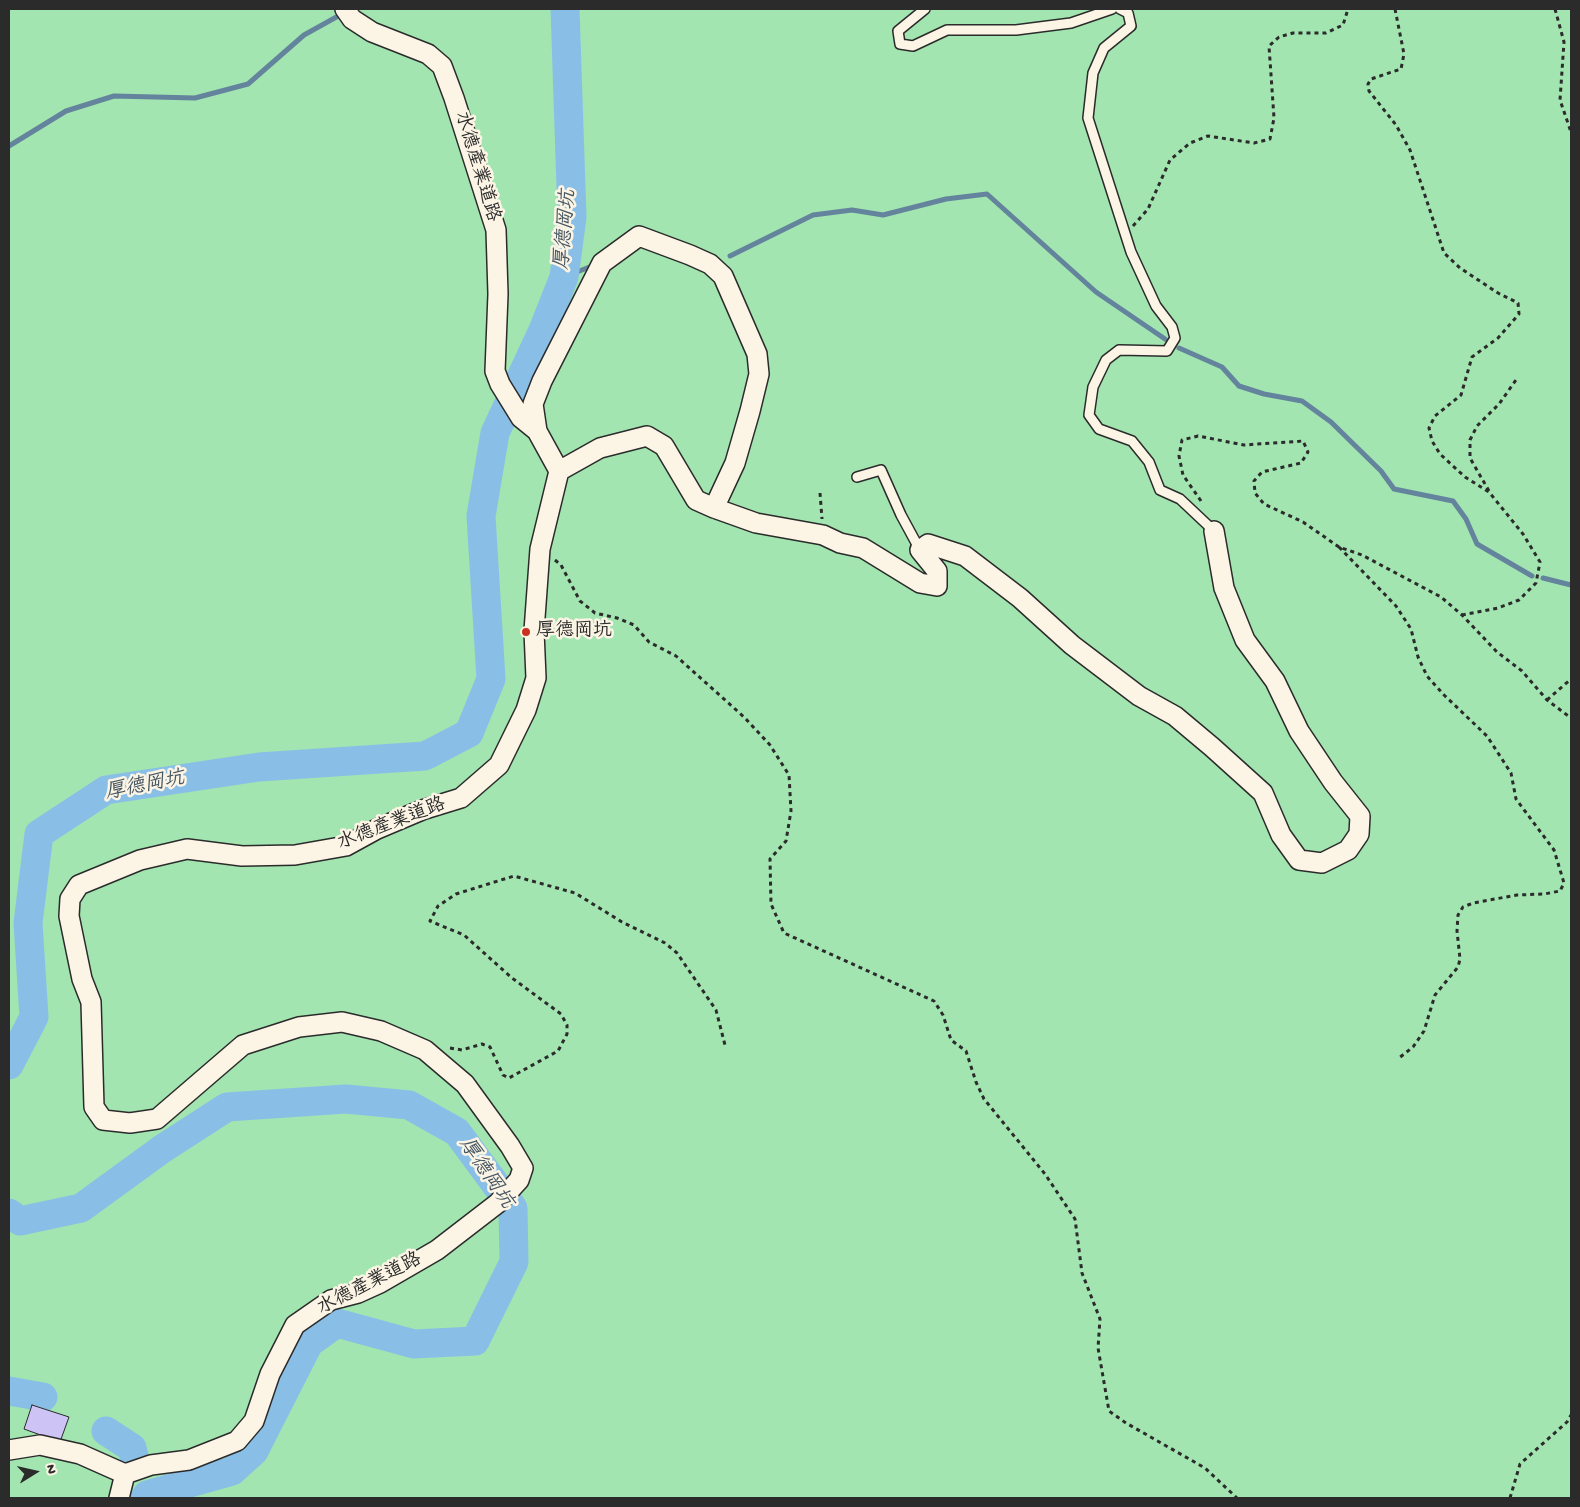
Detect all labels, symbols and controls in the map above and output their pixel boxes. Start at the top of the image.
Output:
street label: 水德產業道路 [448,109,504,225]
water label: 厚德岡坑 [552,189,582,271]
place label: 厚德岡坑 [536,621,612,643]
marker: 厚德岡坑 [520,626,532,638]
water label: 厚德岡坑 [103,768,187,806]
street label: 水德產業道路 [335,794,449,856]
water label: 厚德岡坑 [453,1134,517,1214]
street label: 水德產業道路 [314,1249,426,1321]
north arrow [10,1447,60,1497]
text: N [41,1463,59,1475]

